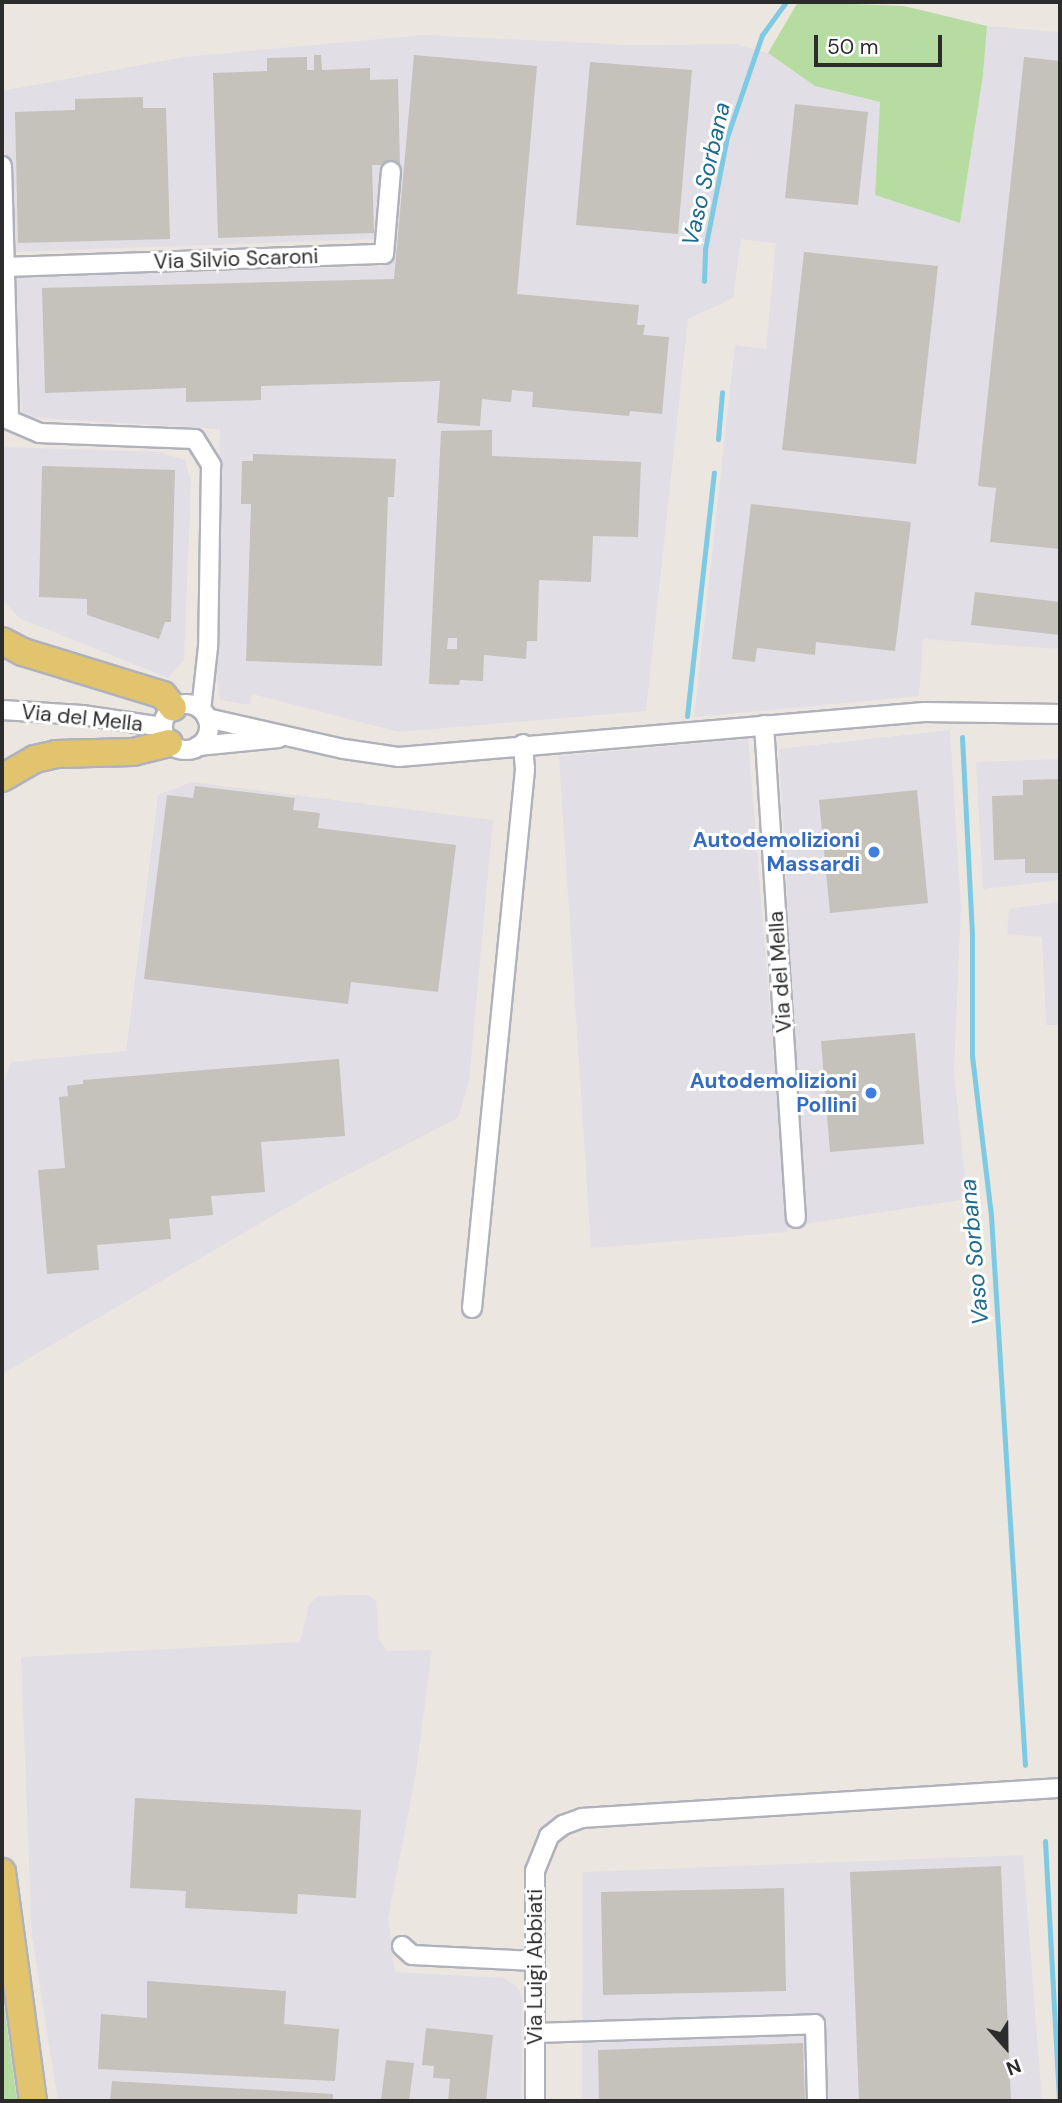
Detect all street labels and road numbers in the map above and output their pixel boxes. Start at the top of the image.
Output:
street label: Via Silvio Scaroni [153,244,319,274]
street label: Via del Mella [20,699,144,737]
street label: Via del Mella [763,910,797,1034]
street label: Via Luigi Abbiati [522,1889,548,2045]

